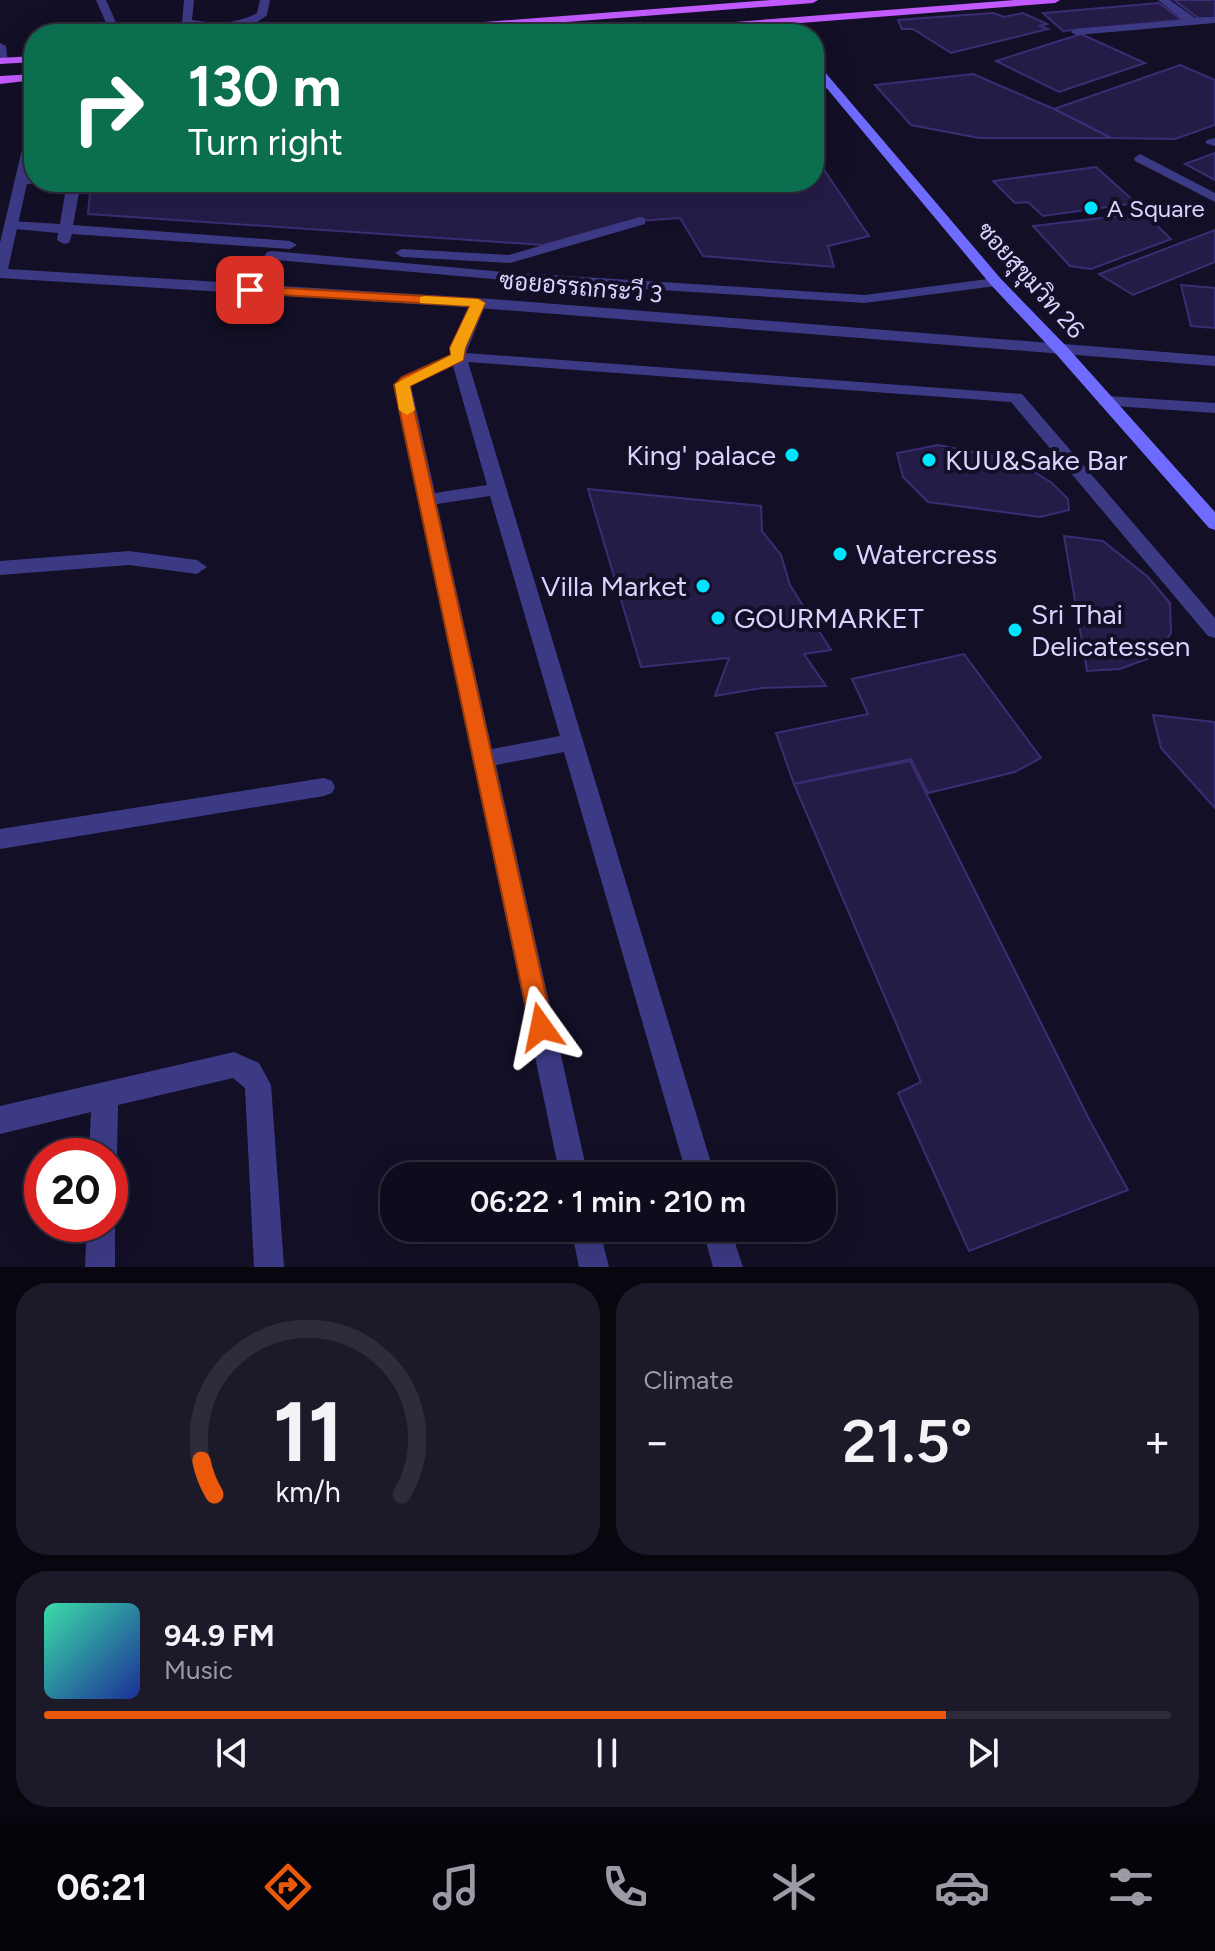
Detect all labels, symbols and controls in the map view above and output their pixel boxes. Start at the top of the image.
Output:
text: 130 m [188,53,341,120]
icon: right [56,56,160,160]
text: Turn right [188,121,343,164]
place label: A Square [1107,194,1205,223]
marker: A Square [1082,199,1100,217]
street label: ซอยสุขุมวิท 26 [970,216,1091,345]
pin [216,256,284,324]
street label: ซอยอรรถกระวี 3 [498,265,664,309]
icon: arrive [228,268,272,312]
place label: King' palace [626,438,776,472]
place label: KUU&Sake Bar [945,443,1128,477]
marker: King' palace [783,446,801,464]
marker: KUU&Sake Bar [920,451,938,469]
place label: Watercress [856,537,997,571]
marker: Watercress [831,545,849,563]
place label: Villa Market [541,569,687,603]
marker: Villa Market [694,577,712,595]
place label: Sri Thai Delicatessen [1031,597,1190,663]
place label: GOURMARKET [734,601,924,635]
marker: GOURMARKET [709,609,727,627]
marker: Sri Thai Delicatessen [1006,621,1024,639]
position arrow [499,985,583,1069]
speed limit sign: 20 [24,1138,128,1242]
text: 06:22 · 1 min · 210 m [470,1183,746,1220]
text: Climate [644,1364,733,1396]
text: 11 [273,1382,343,1482]
text: 21.5° [842,1405,972,1477]
text: − [644,1415,671,1468]
text: + [1144,1415,1171,1468]
text: km/h [275,1475,340,1509]
text: 94.9 FM [164,1617,275,1654]
text: Music [164,1654,233,1686]
icon: previous [210,1731,254,1775]
icon: pause [585,1731,629,1775]
icon: next [961,1731,1005,1775]
icon: directions [260,1859,316,1915]
icon: music [428,1859,484,1915]
icon: phone [597,1859,653,1915]
icon: climate [766,1859,822,1915]
icon: car [934,1859,990,1915]
icon: filters [1103,1859,1159,1915]
text: 06:21 [56,1866,147,1909]

